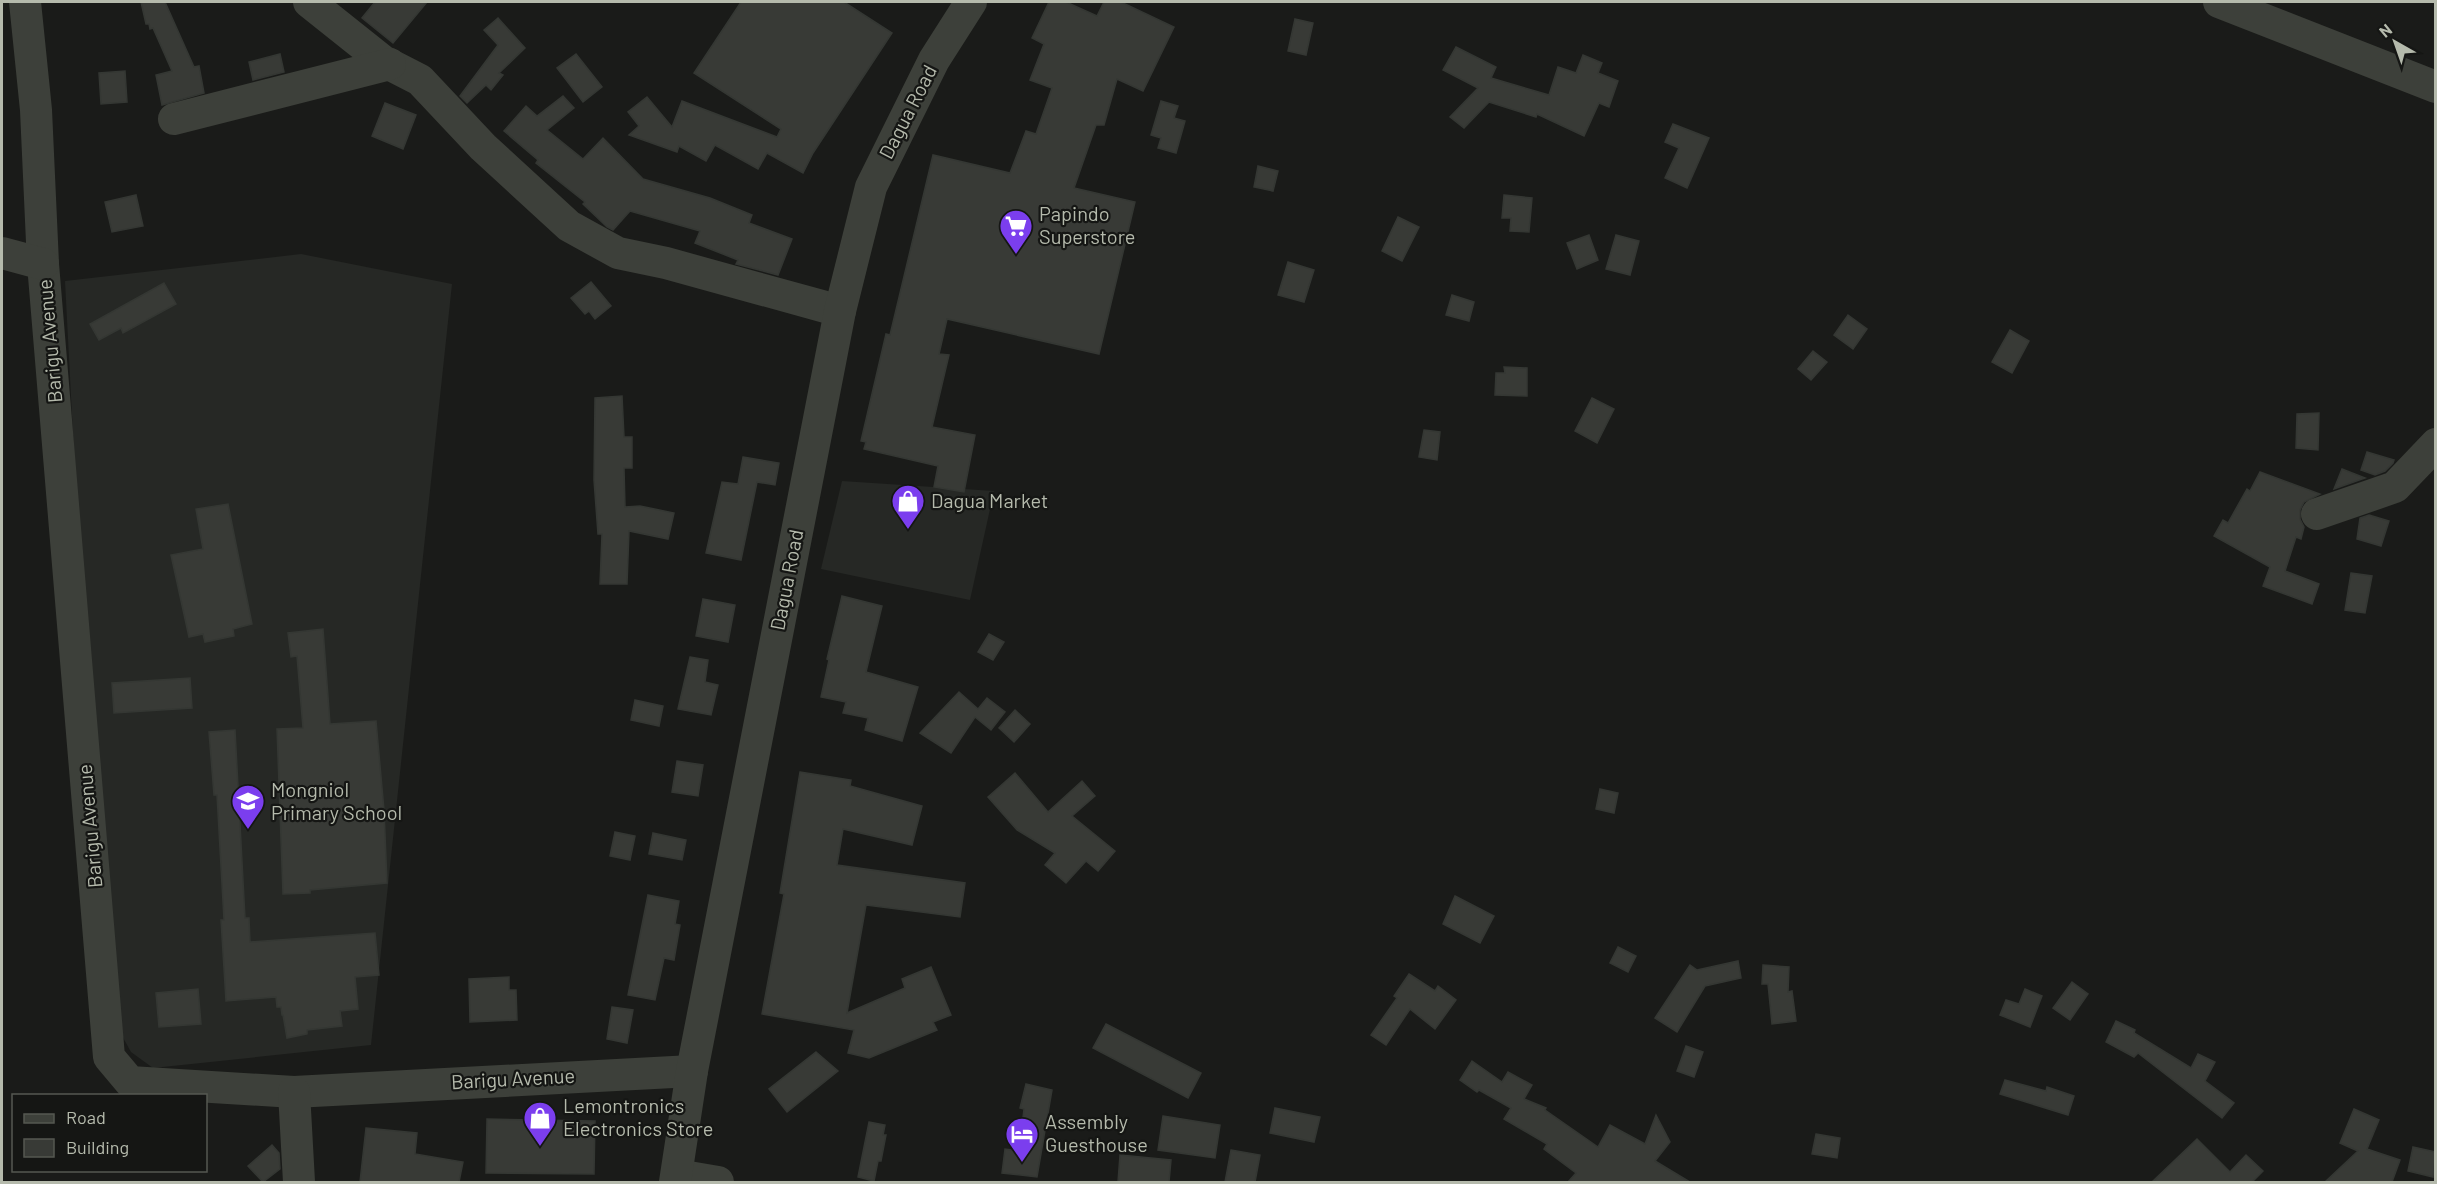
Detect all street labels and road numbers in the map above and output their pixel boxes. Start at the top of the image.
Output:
street label: Dagua Road [873,61,941,163]
street label: Barigu Avenue [32,278,66,404]
street label: Dagua Road [764,527,808,632]
street label: Barigu Avenue [72,763,106,889]
street label: Barigu Avenue [450,1063,575,1093]

